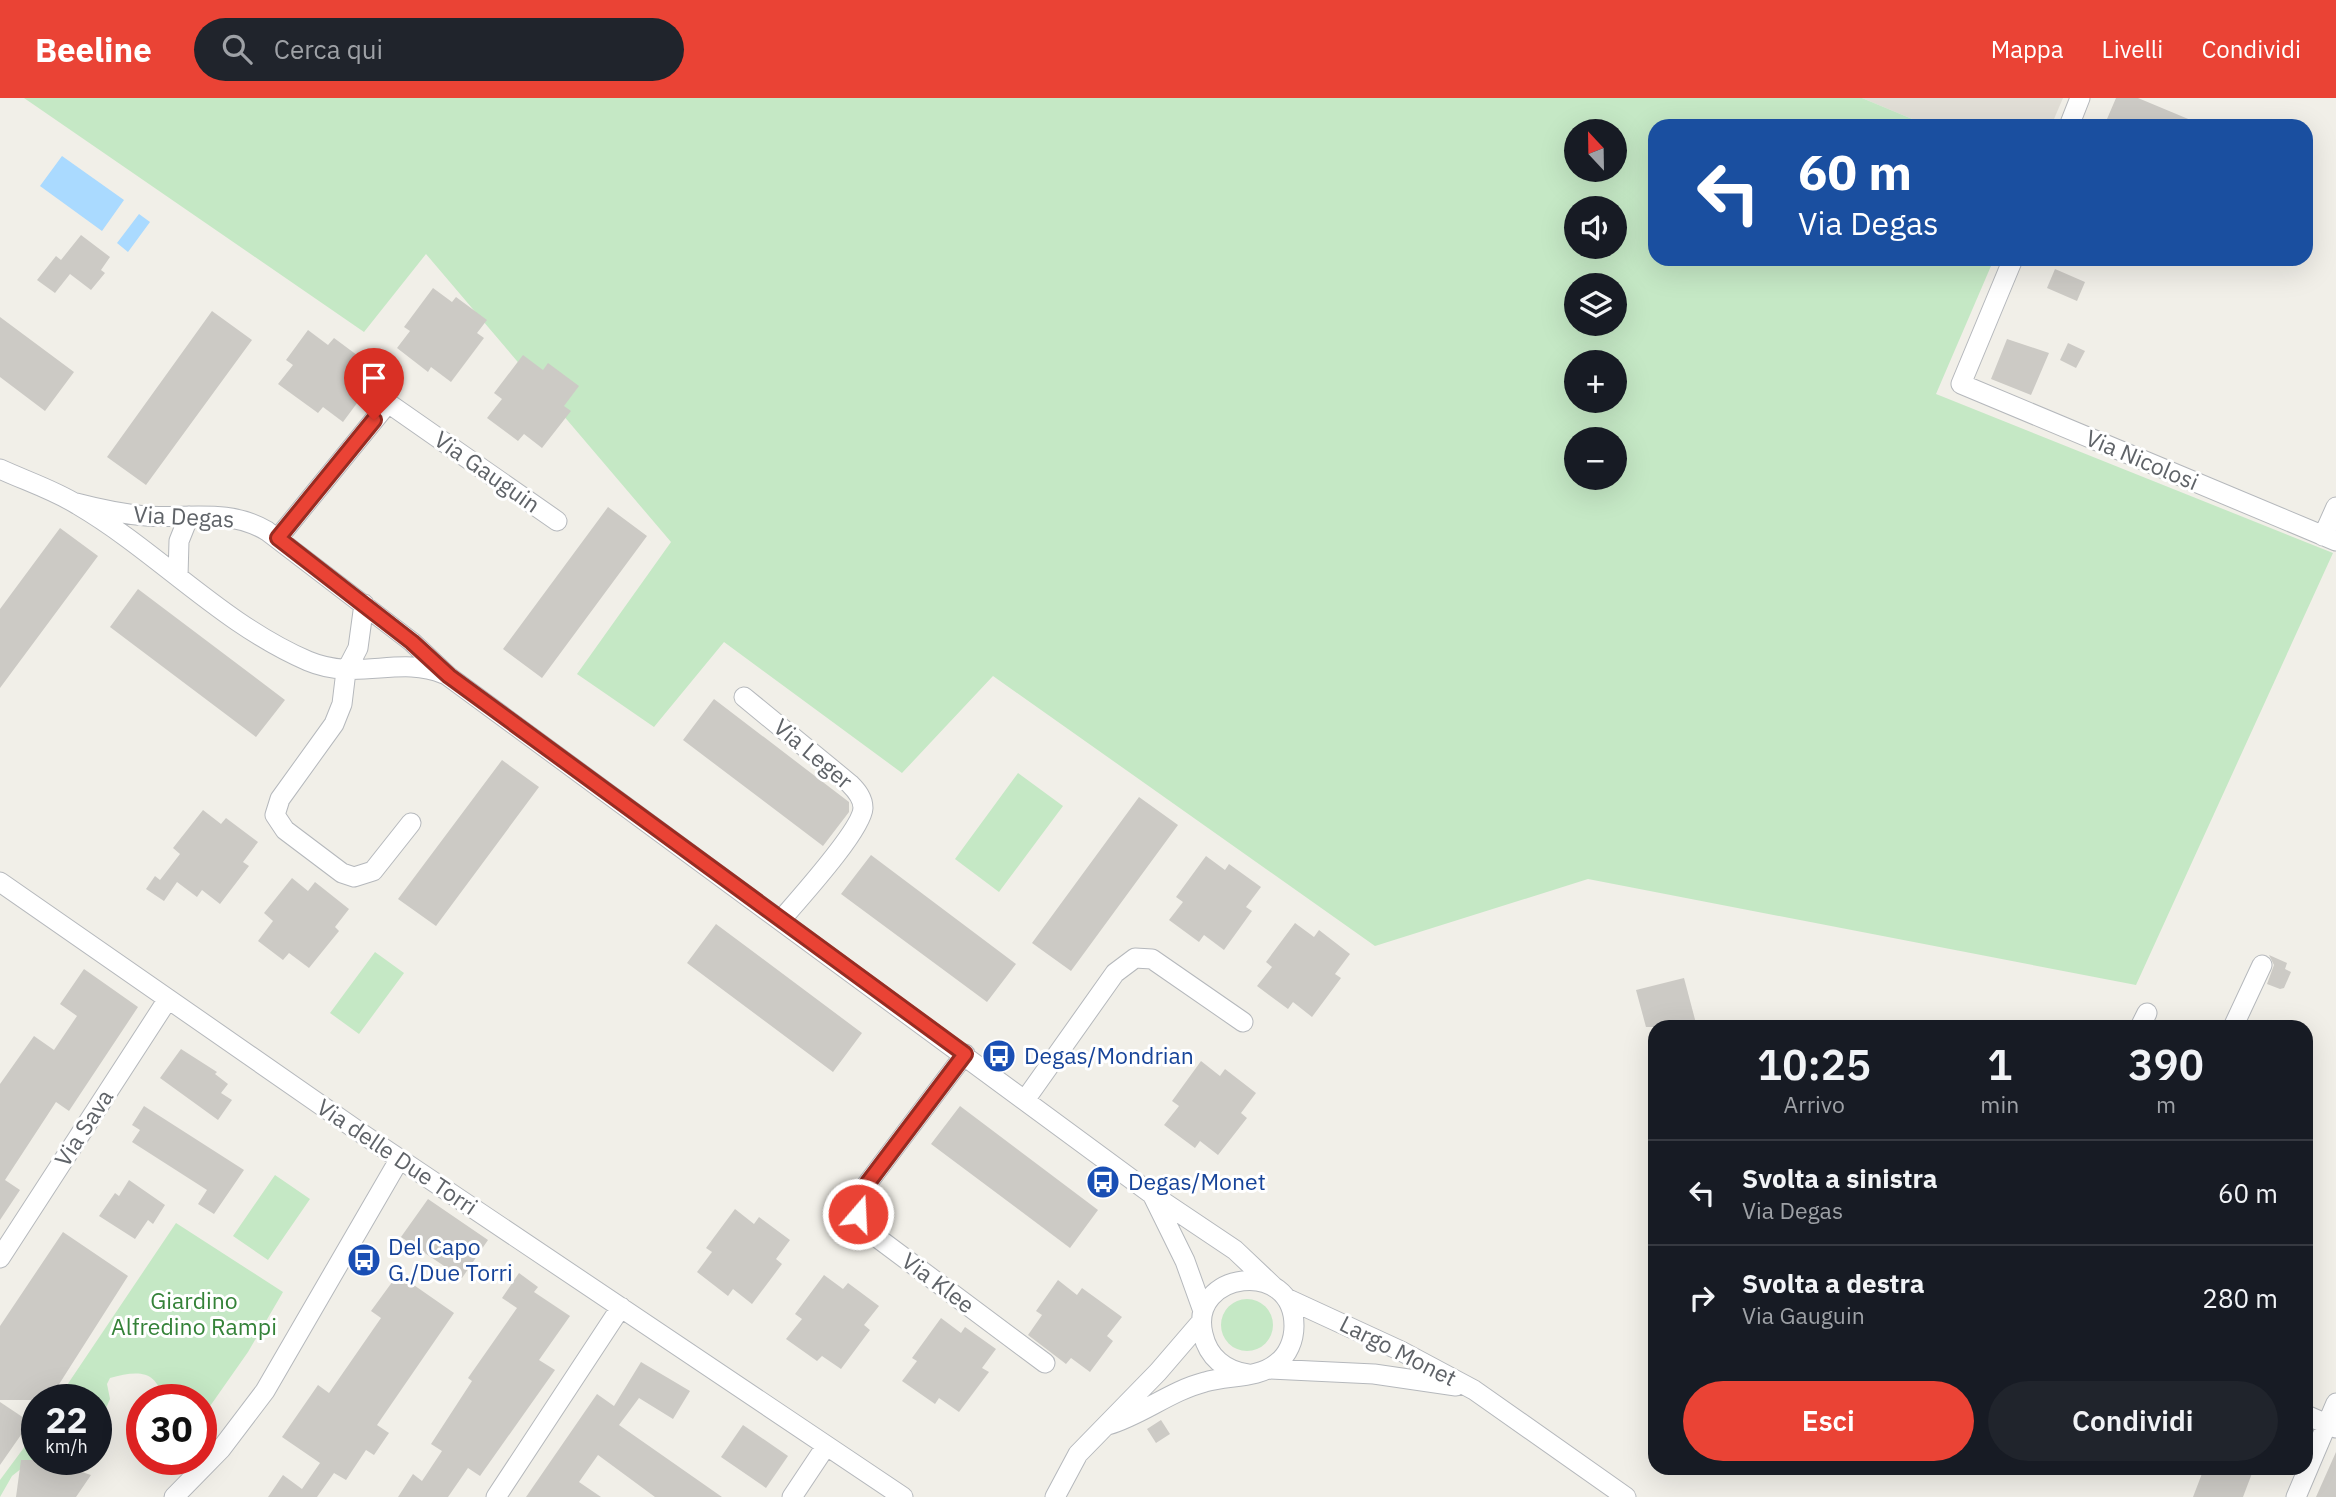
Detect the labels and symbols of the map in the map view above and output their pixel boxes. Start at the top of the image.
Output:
north arrow [1564,119,1628,182]
pin [344,348,404,420]
street label: Via Nicolosi [2081,422,2203,496]
street label: Via Gauguin [429,424,546,519]
street label: Via Degas [133,498,235,534]
street label: Via Leger [768,711,860,795]
bus stop icon: Degas/Mondrian [980,1037,1018,1075]
place label: Degas/Mondrian [1024,1040,1194,1070]
street label: Via Sava [47,1083,119,1172]
street label: Via delle Due Torri [311,1091,484,1221]
bus stop icon: Degas/Monet [1084,1163,1122,1201]
place label: Degas/Monet [1128,1166,1266,1196]
position arrow [821,1177,895,1251]
place label: Del Capo G./Due Torri [388,1231,513,1287]
bus stop icon: Del Capo G./Due Torri [345,1241,383,1279]
street label: Via Klee [896,1245,981,1319]
park label: Giardino Alfredino Rampi [111,1285,277,1341]
street label: Largo Monet [1335,1308,1462,1392]
speed limit sign: 30 [126,1384,217,1475]

